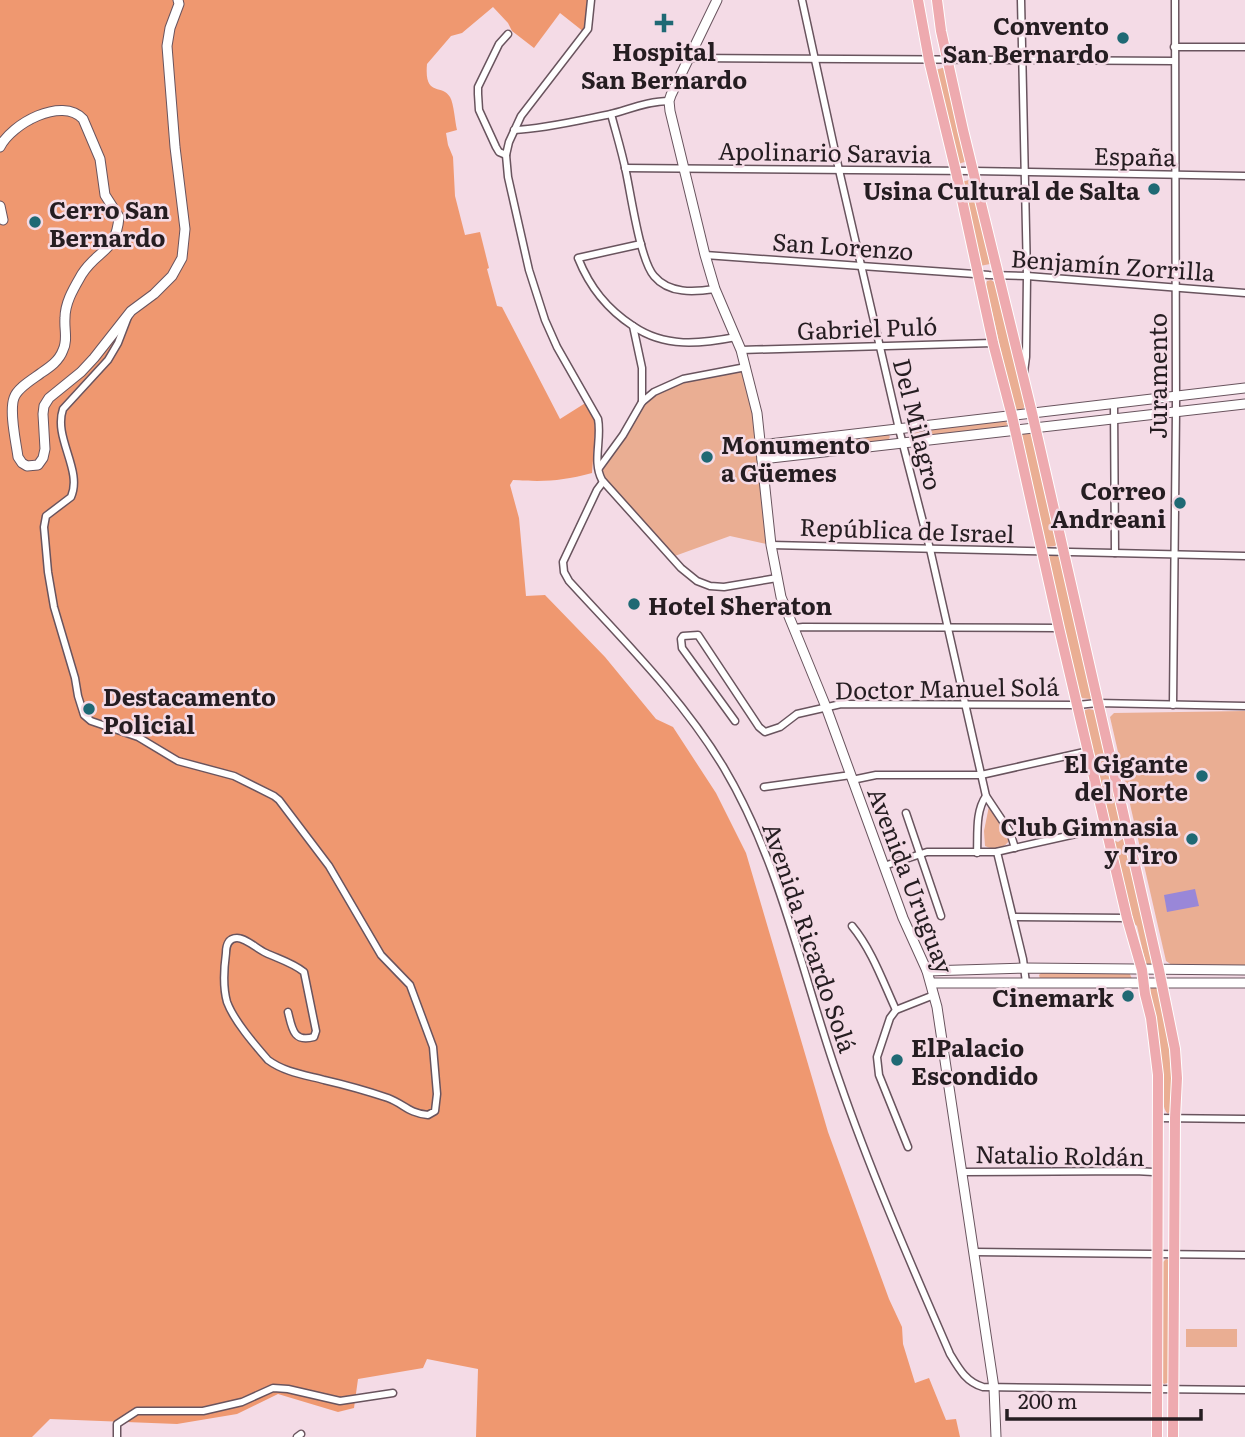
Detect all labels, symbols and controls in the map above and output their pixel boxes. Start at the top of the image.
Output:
place label: Convento San Bernardo [943,7,1109,70]
marker: Hospital San Bernardo [654,13,674,33]
marker: Convento San Bernardo [1115,30,1131,46]
place label: Hospital San Bernardo [581,33,747,96]
street label: Apolinario Saravia [718,132,932,170]
street label: España [1093,137,1177,173]
place label: Usina Cultural de Salta [863,172,1140,207]
marker: Usina Cultural de Salta [1146,181,1162,197]
place label: Cerro San Bernardo [49,191,170,254]
marker: Cerro San Bernardo [27,214,43,230]
street label: San Lorenzo [771,223,915,267]
street label: Benjamín Zorrilla [1010,239,1216,289]
street label: Gabriel Puló [796,307,938,347]
street label: Juramento [1139,313,1174,439]
street label: Del Milagro [886,354,952,494]
place label: Monumento a Güemes [721,426,870,489]
marker: Monumento a Güemes [699,449,715,465]
place label: Correo Andreani [1051,472,1166,535]
marker: Correo Andreani [1172,495,1188,511]
street label: República de Israel [799,508,1015,550]
place label: Hotel Sheraton [648,587,833,622]
marker: Hotel Sheraton [626,596,642,612]
street label: Doctor Manuel Solá [834,668,1060,706]
place label: Destacamento Policial [103,678,276,741]
marker: Destacamento Policial [81,701,97,717]
place label: El Gigante del Norte [1064,745,1188,808]
marker: El Gigante del Norte [1194,768,1210,784]
street label: Avenida Uruguay [860,782,964,978]
place label: Club Gimnasia y Tiro [1001,808,1178,871]
street label: Avenida Ricardo Solá [755,817,867,1057]
marker: Club Gimnasia y Tiro [1184,831,1200,847]
place label: Cinemark [992,979,1115,1014]
marker: Cinemark [1120,988,1136,1004]
place label: ElPalacio Escondido [911,1029,1038,1092]
marker: ElPalacio Escondido [889,1052,905,1068]
street label: Natalio Roldán [975,1135,1145,1173]
scale bar [1007,1378,1201,1422]
text: 200 m [1018,1384,1078,1415]

